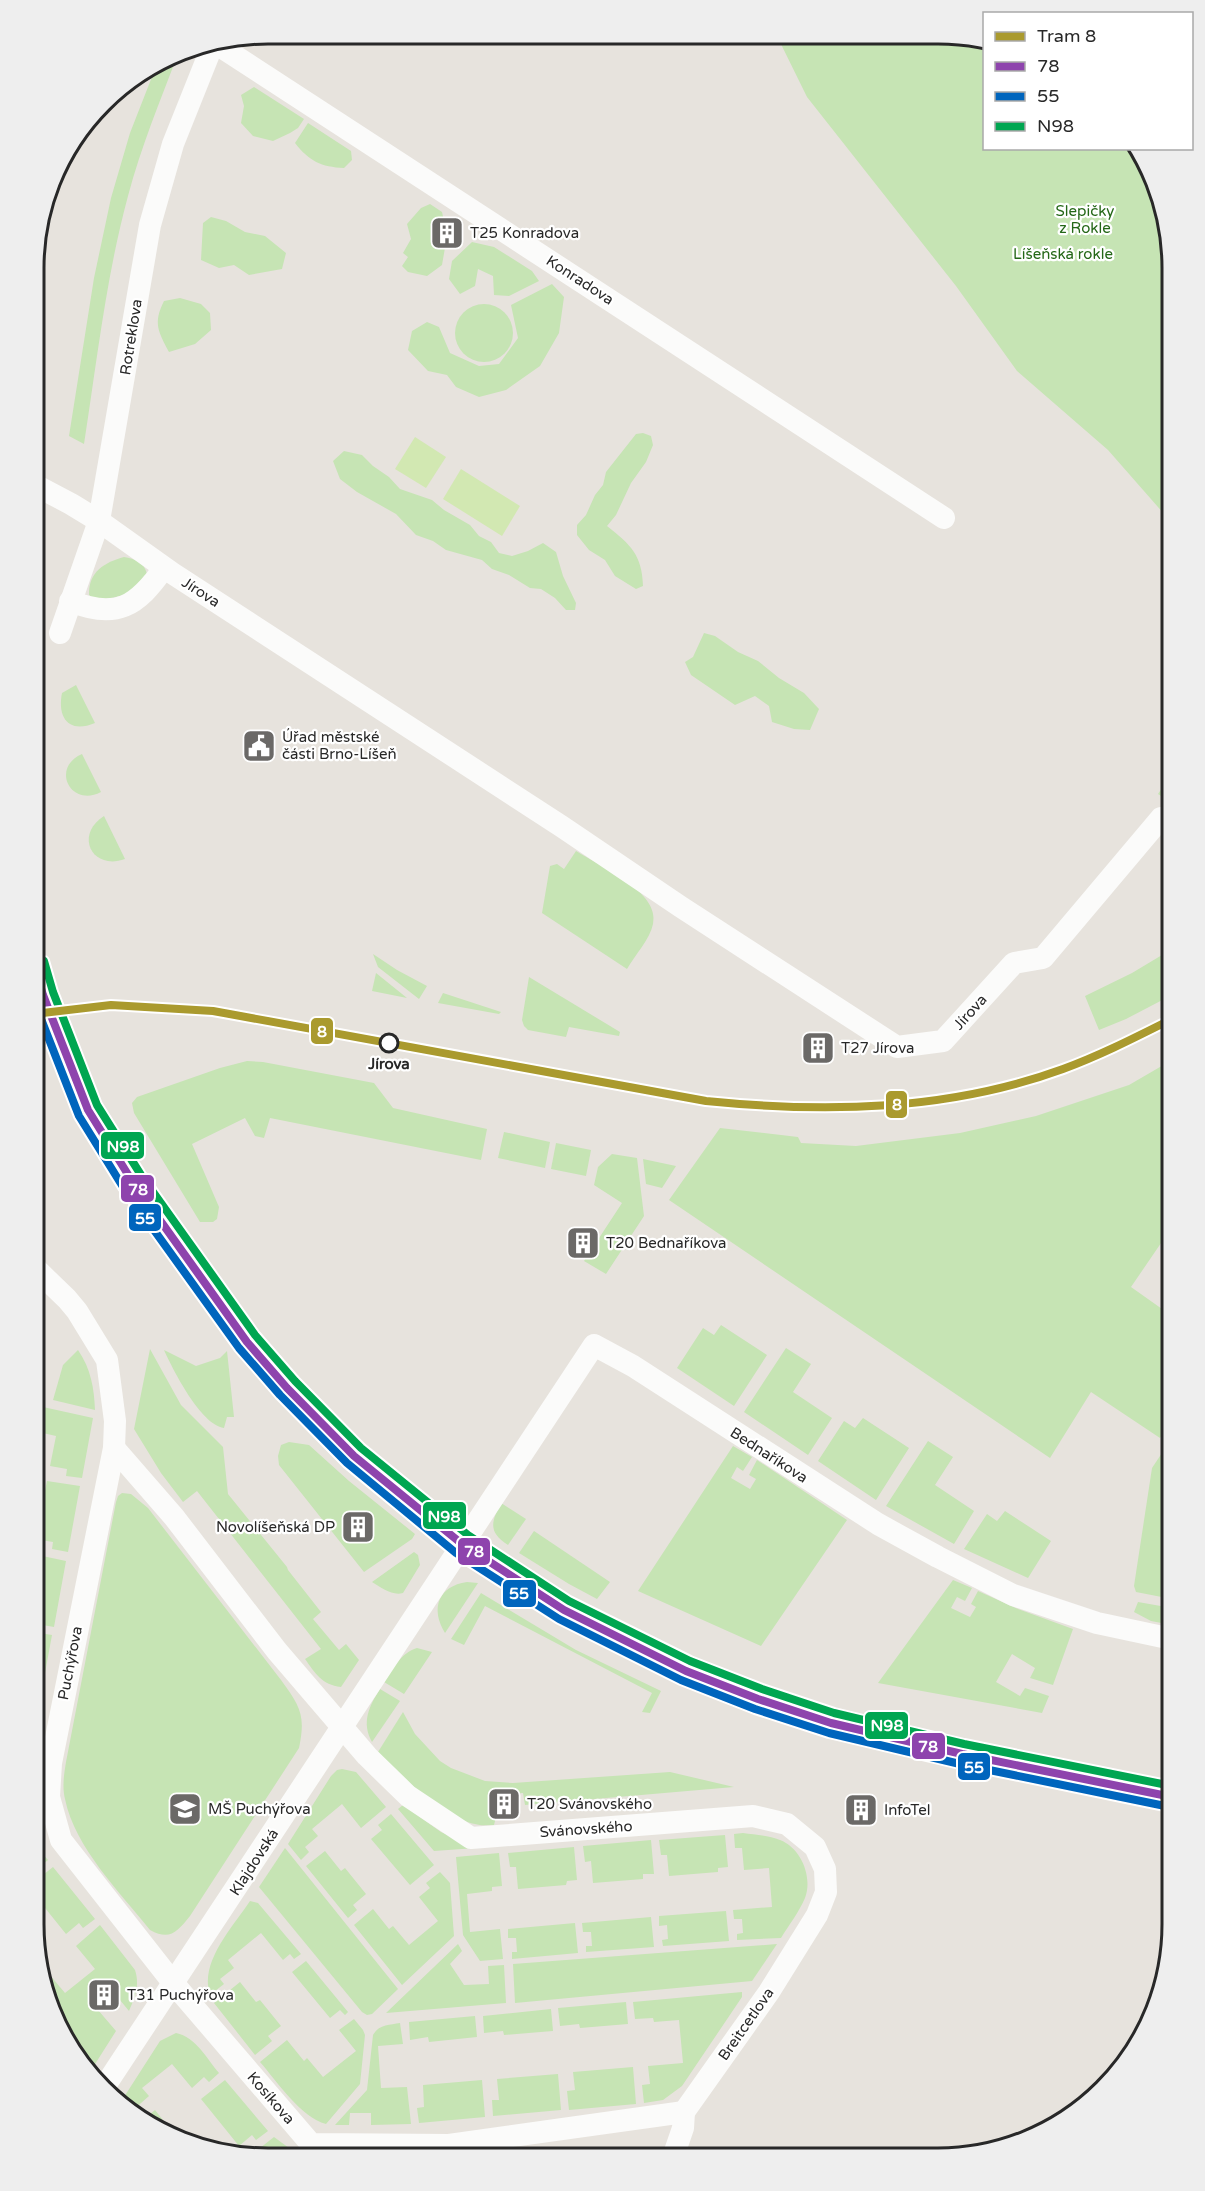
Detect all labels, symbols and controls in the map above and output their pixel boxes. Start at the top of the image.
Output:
legend [983,12,1193,150]
text: Tram 8 [1037,25,1096,47]
text: 78 [1037,55,1060,77]
text: 55 [1037,85,1060,107]
text: N98 [1037,115,1074,137]
park label: Slepičky z Rokle [1056,202,1114,237]
building icon: T25 Konradova [429,215,465,251]
place label: T25 Konradova [470,224,579,242]
park label: Líšeňská rokle [1013,245,1113,263]
street label: Konradova [543,251,617,309]
street label: Rotreklova [116,298,146,376]
street label: Jírova [179,573,223,611]
public building icon: Úřad městské části Brno-Líšeň [241,728,277,764]
place label: Úřad městské části Brno-Líšeň [282,728,397,763]
street label: Jírova [949,991,991,1033]
line badge: 8 [310,1017,334,1045]
text: 8 [317,1022,327,1042]
building icon: T27 Jírova [800,1030,836,1066]
marker: Jírova [379,1033,399,1053]
place label: T27 Jírova [841,1039,914,1057]
place label: Jírova [367,1055,410,1073]
line badge: 8 [885,1090,908,1119]
text: 8 [892,1095,902,1115]
line badge: N98 [100,1131,145,1160]
text: N98 [107,1137,139,1157]
line badge: 78 [120,1174,155,1203]
text: 78 [128,1180,148,1200]
line badge: 55 [128,1203,162,1232]
text: 55 [135,1209,155,1229]
building icon: T20 Bednaříkova [565,1225,601,1261]
place label: T20 Bednaříkova [606,1234,727,1252]
street label: Bednaříkova [727,1423,811,1487]
line badge: N98 [422,1501,467,1530]
text: N98 [428,1507,460,1527]
building icon: Novolíšeňská DP [340,1509,376,1545]
place label: Novolíšeňská DP [216,1518,335,1536]
line badge: 78 [457,1537,491,1566]
text: 78 [464,1542,484,1562]
line badge: 55 [502,1579,537,1608]
text: 55 [509,1584,529,1604]
street label: Puchýřova [54,1624,86,1702]
line badge: N98 [864,1711,909,1740]
text: N98 [871,1716,903,1736]
line badge: 78 [911,1732,946,1760]
text: 78 [918,1737,938,1757]
line badge: 55 [957,1752,991,1781]
text: 55 [964,1758,984,1778]
building icon: T20 Svánovského [486,1786,522,1822]
school or university icon: MŠ Puchýřova [167,1791,203,1827]
building icon: InfoTel [843,1792,879,1828]
place label: T20 Svánovského [527,1795,652,1813]
place label: MŠ Puchýřova [208,1800,311,1818]
place label: InfoTel [884,1801,931,1819]
street label: Svánovského [539,1817,633,1841]
street label: Klajdovská [226,1825,282,1899]
building icon: T31 Puchýřova [86,1977,122,2013]
street label: Breitcetlova [714,1984,778,2064]
place label: T31 Puchýřova [127,1986,234,2004]
street label: Kosíkova [243,2068,299,2128]

